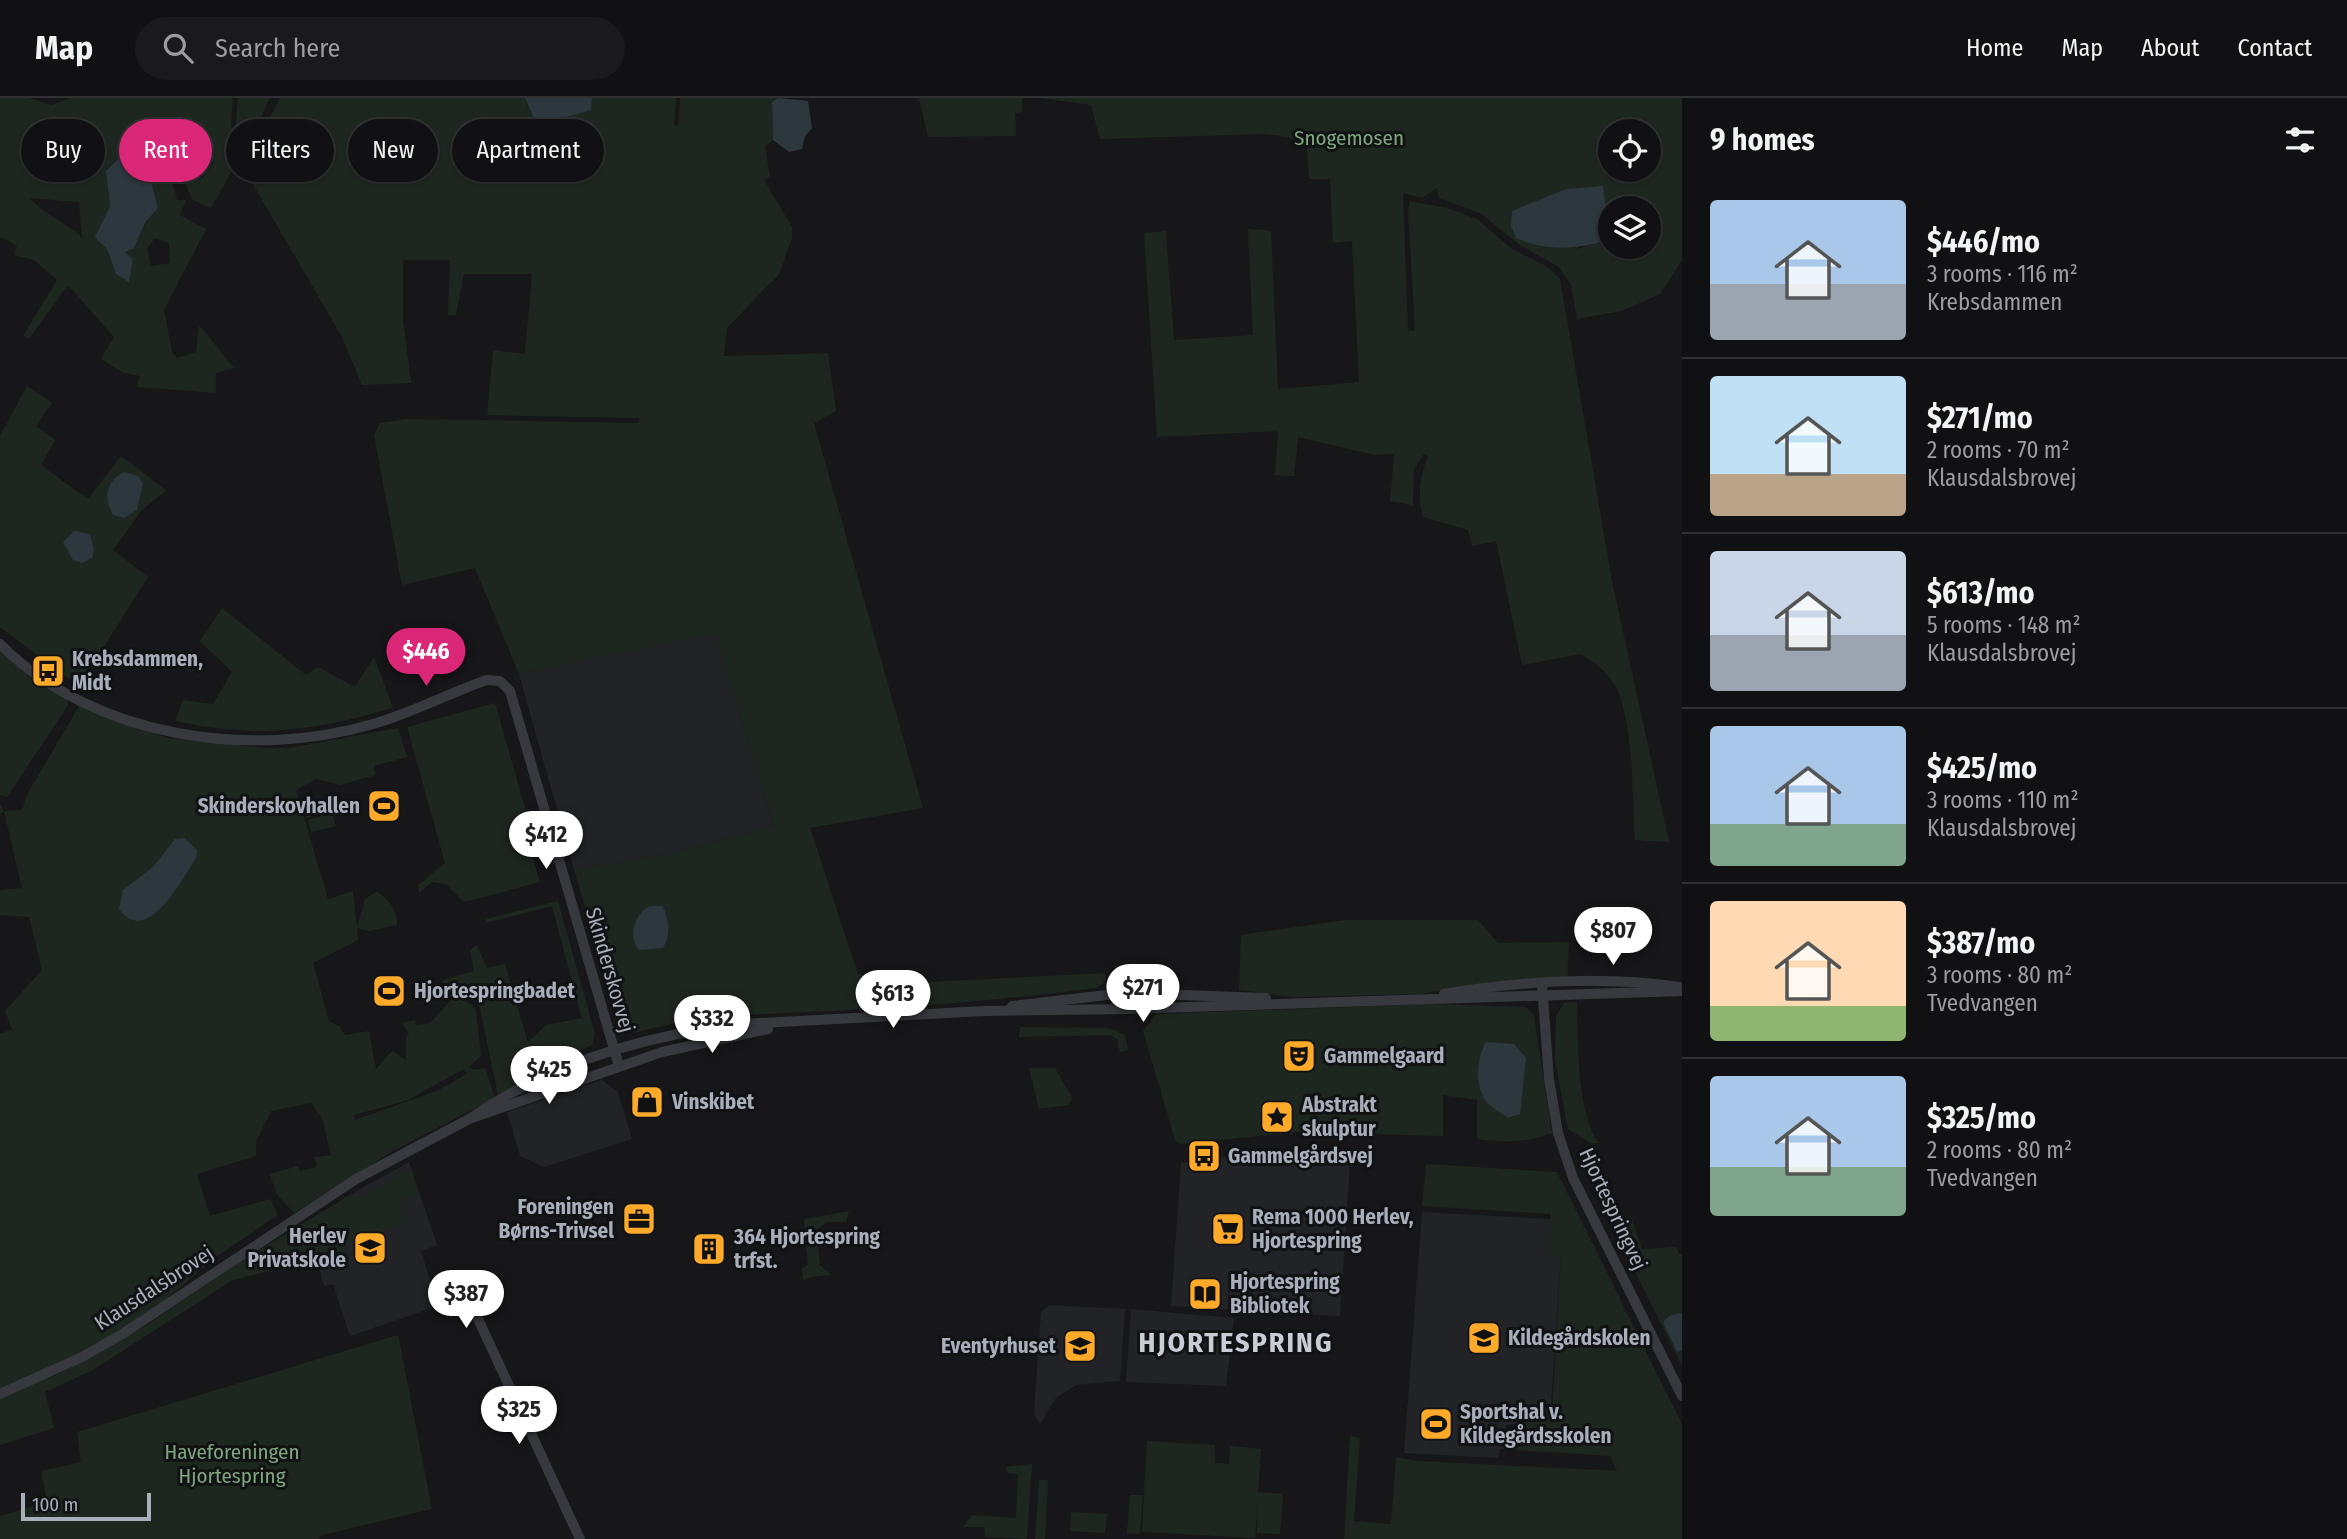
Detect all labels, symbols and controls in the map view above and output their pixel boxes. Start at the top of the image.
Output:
search box [135,17,625,80]
text: Map [35,28,93,68]
icon: search [159,29,197,67]
text: Search here [215,33,340,64]
text: Home [1966,34,2023,62]
text: Map [2061,34,2103,62]
text: About [2141,34,2199,62]
text: Contact [2237,34,2312,62]
chip: Buy [21,119,105,182]
chip: Rent [119,119,212,182]
chip: Filters [226,119,334,182]
chip: New [348,119,438,182]
chip: Apartment [452,119,604,182]
map controls [1598,119,1661,259]
button: locate [1598,119,1661,182]
icon: filters [2281,121,2319,159]
text: 9 homes [1710,122,1815,158]
park label: Snogemosen [1294,125,1404,151]
button: layers [1598,196,1661,259]
text: $446/mo [1927,224,2040,260]
icon: home [1766,228,1850,312]
text: 3 rooms · 116 m² [1927,260,2078,288]
text: Krebsdammen [1927,288,2062,316]
text: $271/mo [1927,400,2033,436]
icon: home [1766,404,1850,488]
text: 2 rooms · 70 m² [1927,436,2070,464]
text: Klausdalsbrovej [1927,464,2076,492]
text: $613/mo [1927,575,2034,611]
icon: home [1766,579,1850,663]
text: 5 rooms · 148 m² [1927,611,2081,639]
pin: $446 [385,628,467,688]
text: $446 [402,637,450,665]
text: Klausdalsbrovej [1927,639,2076,667]
place label: Krebsdammen, Midt [72,646,203,696]
bus stop icon: Krebsdammen, Midt [29,652,67,690]
text: $425/mo [1927,750,2037,786]
icon: home [1766,754,1850,838]
text: 3 rooms · 110 m² [1927,786,2078,814]
sports icon: Skinderskovhallen [365,787,403,825]
place label: Skinderskovhallen [198,793,360,819]
pin: $412 [505,812,587,871]
text: Klausdalsbrovej [1927,814,2076,842]
text: $412 [525,820,567,848]
street label: Skinderskovvej [580,904,640,1036]
pin: $807 [1572,908,1654,967]
text: $807 [1590,916,1636,944]
text: $387/mo [1927,925,2035,961]
icon: home [1766,929,1850,1013]
text: 3 rooms · 80 m² [1927,961,2072,989]
pin: $271 [1102,964,1184,1024]
pin: $613 [852,970,934,1030]
sports icon: Hjortespringbadet [370,972,408,1010]
text: $271 [1122,973,1164,1001]
place label: Hjortespringbadet [414,978,576,1004]
text: $613 [872,979,914,1007]
text: Tvedvangen [1927,989,2038,1017]
pin: $332 [671,996,753,1055]
text: $332 [690,1004,734,1032]
theatre icon: Gammelgaard [1280,1037,1318,1075]
place label: Gammelgaard [1324,1043,1445,1069]
pin: $425 [508,1046,590,1106]
text: $425 [527,1055,571,1083]
shop icon: Vinskibet [628,1083,666,1121]
place label: Vinskibet [671,1089,755,1115]
place label: Abstrakt skulptur [1301,1092,1378,1142]
place icon: Abstrakt skulptur [1258,1098,1296,1136]
text: $325/mo [1927,1100,2036,1136]
icon: home [1766,1104,1850,1188]
text: 2 rooms · 80 m² [1927,1136,2072,1164]
bus stop icon: Gammelgårdsvej [1185,1137,1223,1175]
place label: Gammelgårdsvej [1228,1143,1373,1169]
street label: Hjortespringvej [1573,1144,1653,1274]
text: Tvedvangen [1927,1164,2038,1192]
place label: Foreningen Børns-Trivsel [499,1194,614,1244]
office icon: Foreningen Børns-Trivsel [620,1200,658,1238]
place label: Rema 1000 Herlev, Hjortespring [1252,1204,1414,1254]
supermarket icon: Rema 1000 Herlev, Hjortespring [1209,1210,1247,1248]
place label: Herlev Privatskole [247,1223,346,1273]
place label: 364 Hjortespring trfst. [733,1224,880,1274]
school or university icon: Herlev Privatskole [351,1229,389,1267]
building icon: 364 Hjortespring trfst. [690,1230,728,1268]
street label: Klausdalsbrovej [90,1240,218,1336]
place label: Hjortespring Bibliotek [1230,1269,1340,1319]
pin: $387 [425,1270,507,1330]
library icon: Hjortespring Bibliotek [1186,1275,1224,1313]
text: $387 [444,1279,488,1307]
school or university icon: Kildegårdskolen [1465,1319,1503,1357]
place label: Kildegårdskolen [1508,1325,1650,1351]
district label: HJORTESPRING [1139,1326,1333,1359]
school or university icon: Eventyrhuset [1061,1327,1099,1365]
place label: Eventyrhuset [941,1333,1057,1359]
pin: $325 [478,1386,560,1446]
text: $325 [497,1395,541,1423]
place label: Sportshal v. Kildegårdsskolen [1460,1399,1611,1449]
sports icon: Sportshal v. Kildegårdsskolen [1417,1405,1455,1443]
park label: Haveforeningen Hjortespring [164,1439,300,1489]
scale bar [21,1490,150,1522]
text: 100 m [32,1493,78,1516]

